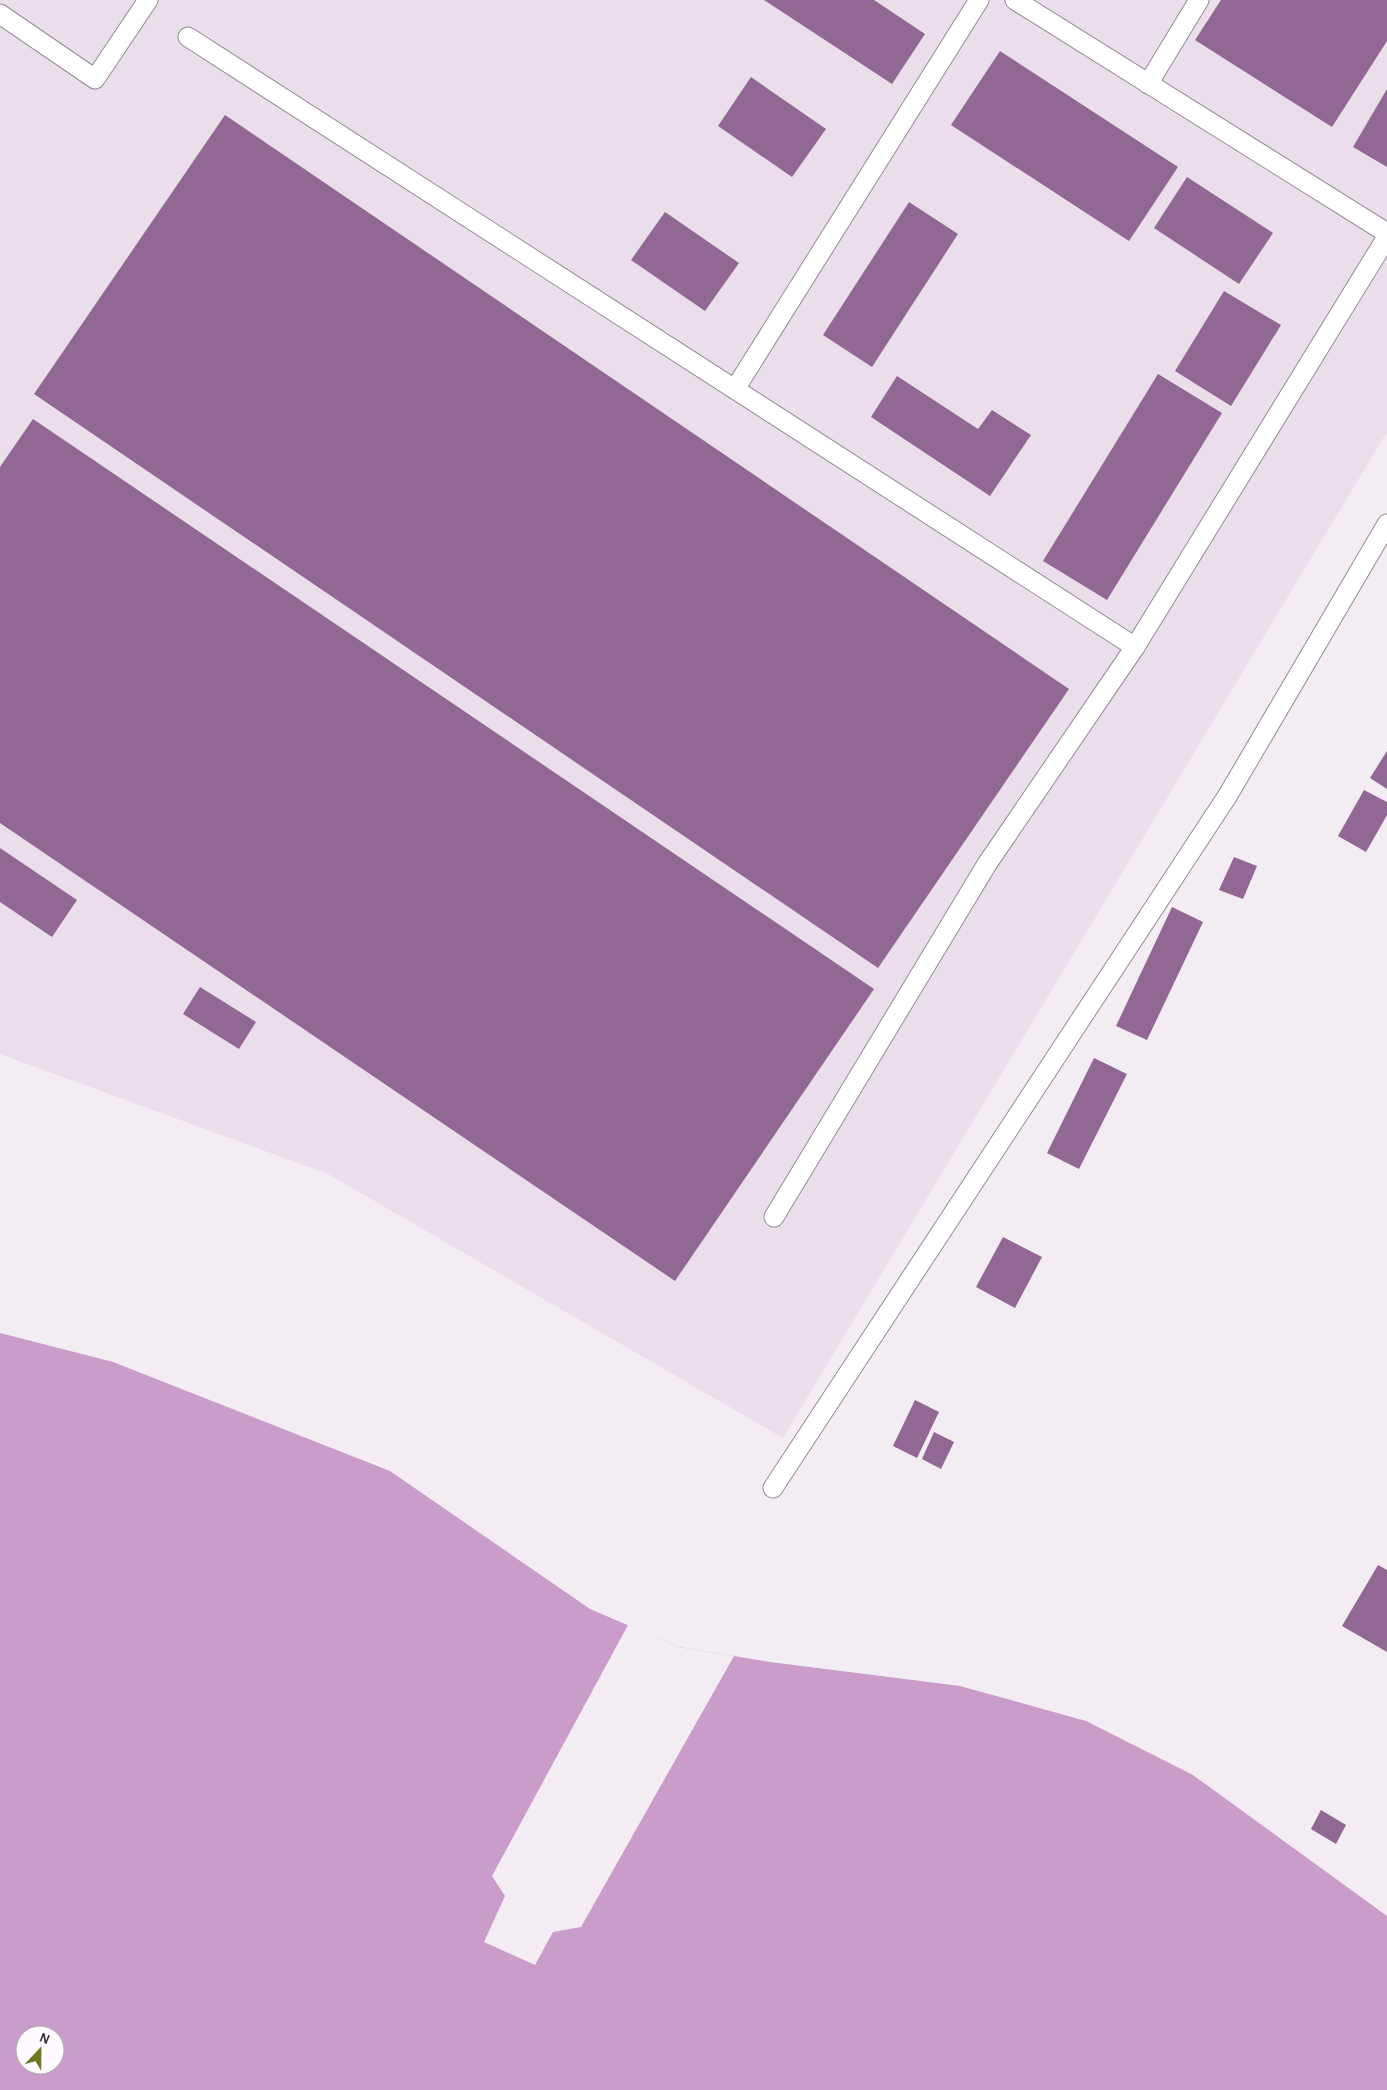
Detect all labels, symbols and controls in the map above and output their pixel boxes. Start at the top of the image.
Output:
north arrow [15,2025,65,2075]
text: N [37,2031,52,2047]

